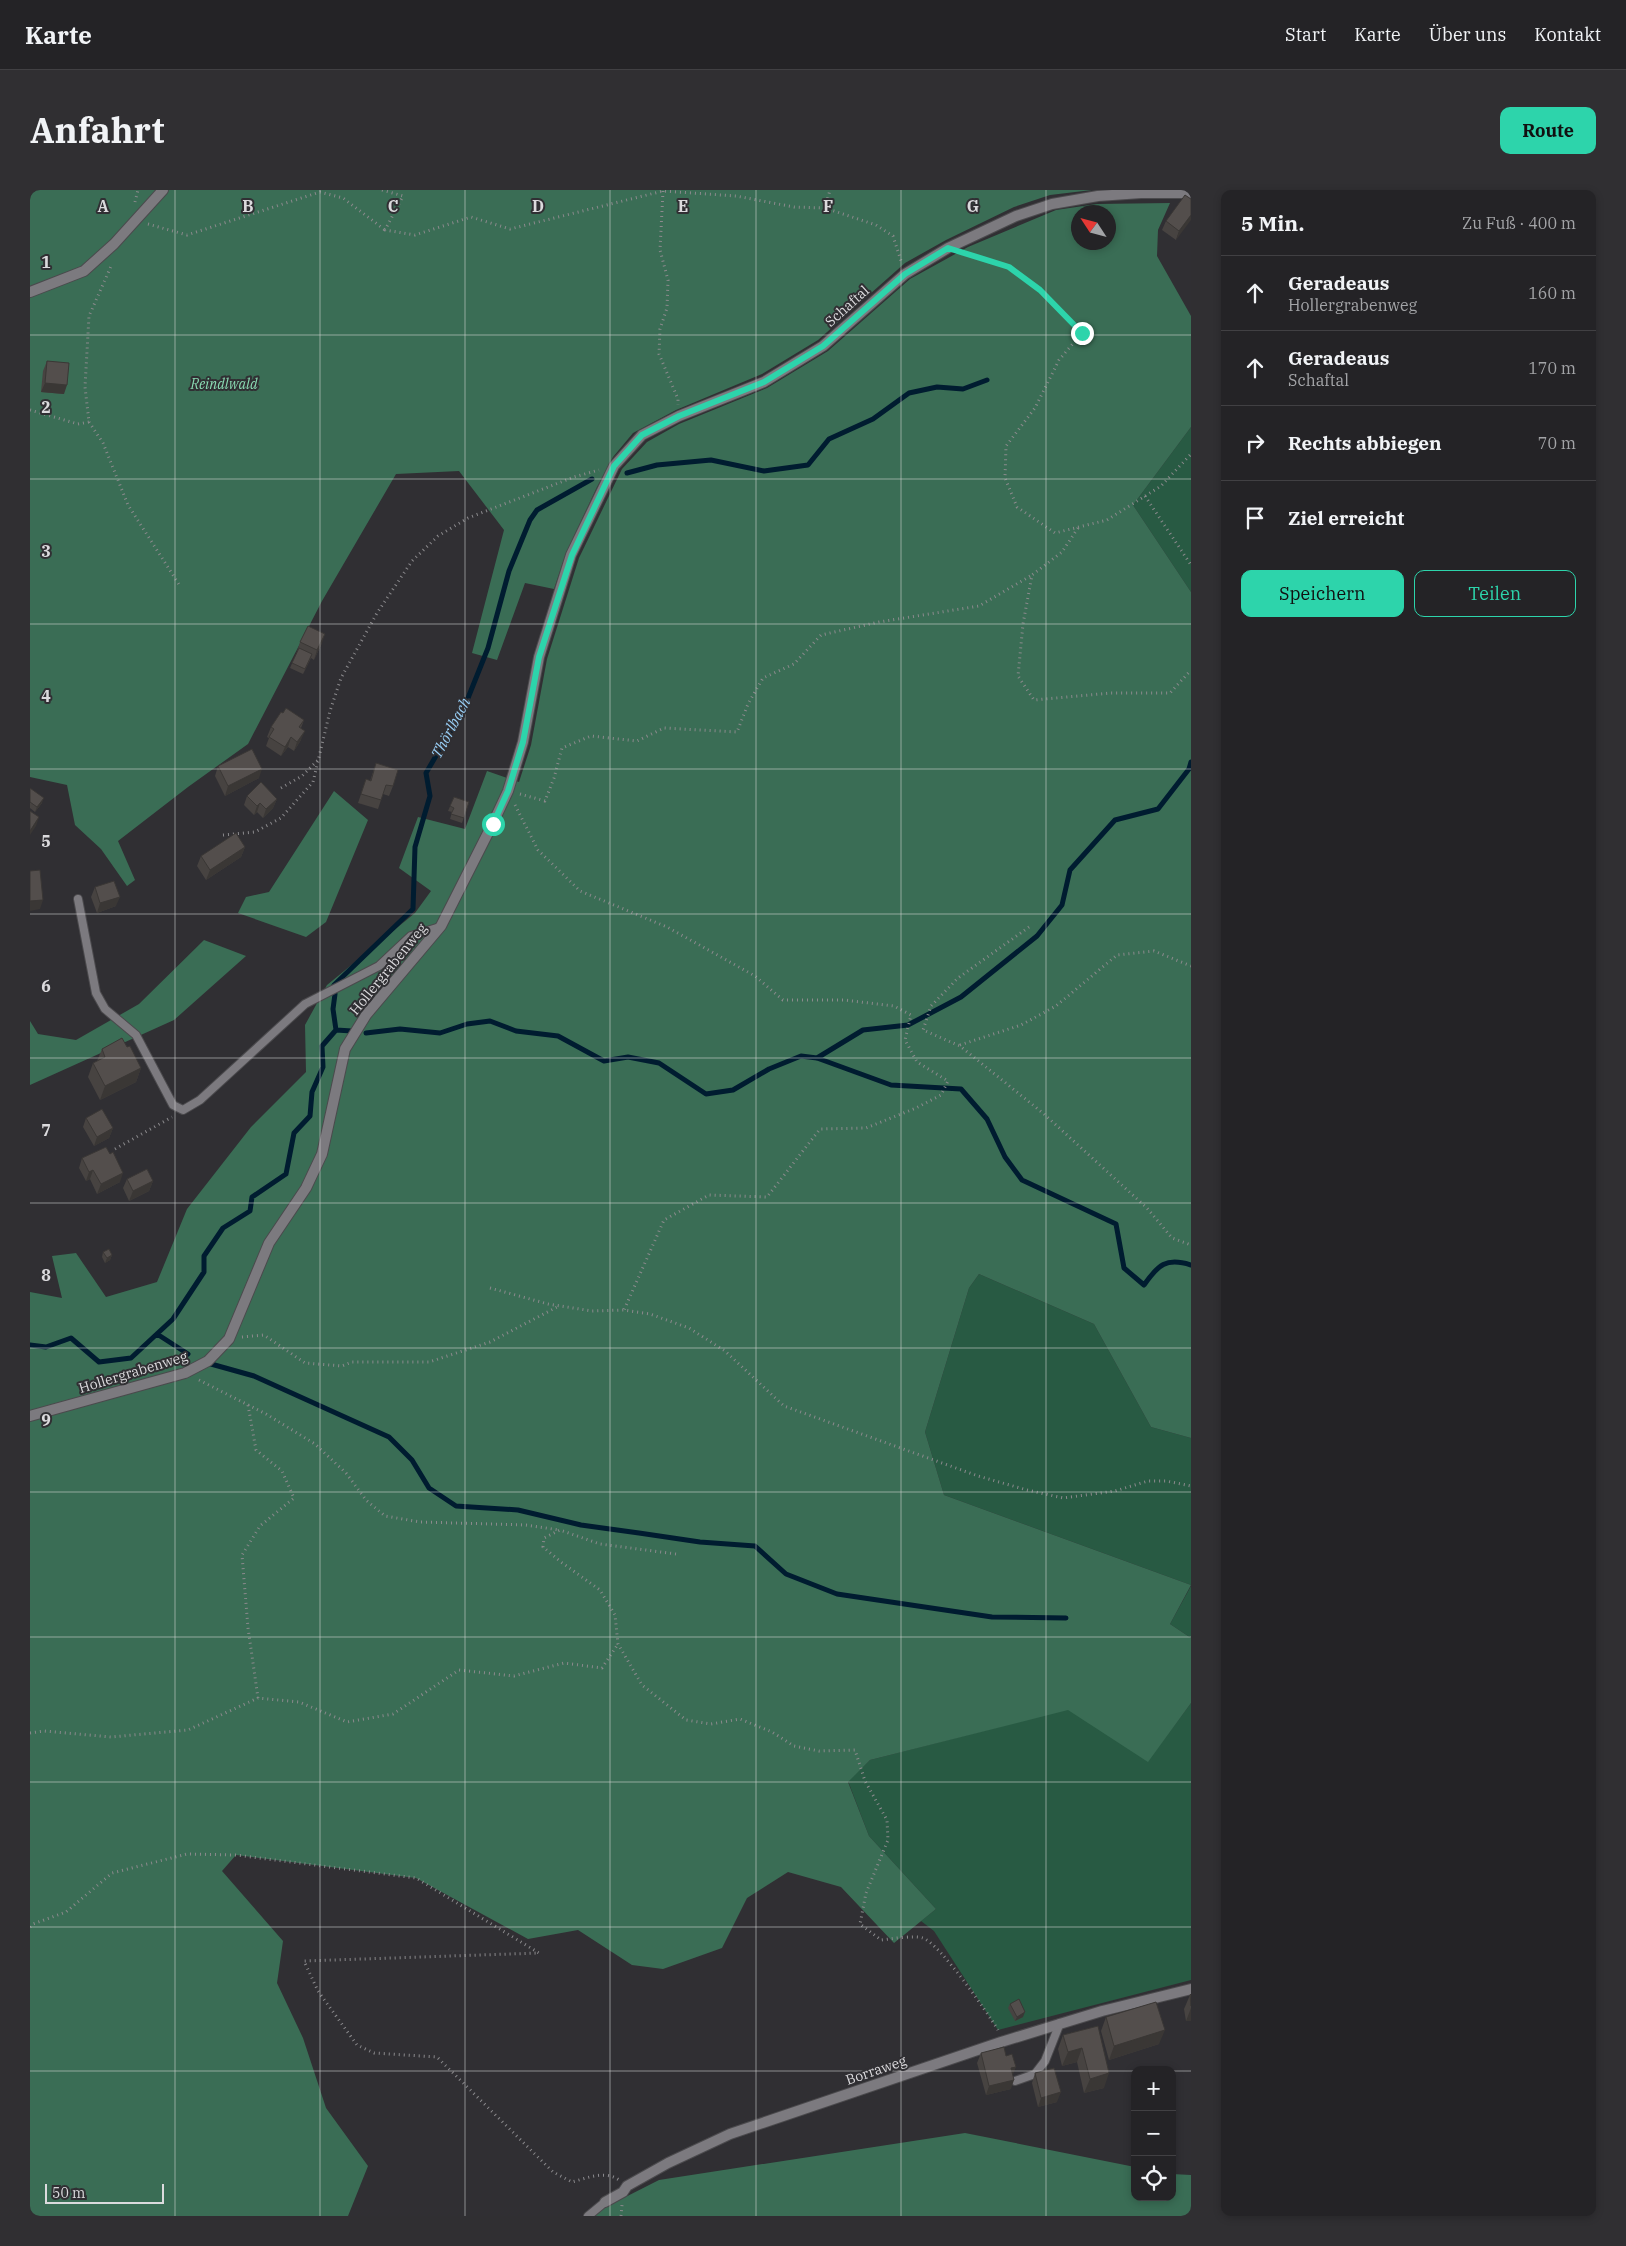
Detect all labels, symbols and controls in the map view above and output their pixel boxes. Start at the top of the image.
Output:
text: Karte [25,19,92,51]
text: Start [1285,23,1326,46]
text: Karte [1354,23,1401,46]
text: Über uns [1429,23,1506,46]
text: Kontakt [1534,23,1601,46]
text: Anfahrt [30,107,164,153]
button: Route [1500,107,1596,154]
text: A [97,196,109,216]
text: B [242,196,254,216]
text: C [388,196,398,216]
text: D [532,196,544,216]
text: E [678,196,688,216]
text: F [823,196,833,216]
text: G [967,196,979,216]
north arrow [1071,205,1116,250]
text: 5 Min. [1241,209,1304,237]
text: Zu Fuß · 400 m [1462,213,1576,233]
text: 1 [41,252,51,272]
text: Geradeaus [1288,271,1389,295]
icon: ahead [1241,279,1269,307]
street label: Schaftal [821,281,873,331]
text: 160 m [1528,283,1576,303]
text: Hollergrabenweg [1288,295,1417,315]
route end [1071,322,1094,345]
text: Geradeaus [1288,346,1389,370]
icon: ahead [1241,354,1269,382]
text: 170 m [1528,358,1576,378]
text: Schaftal [1288,370,1349,390]
park label: Reindlwald [189,375,258,393]
text: 2 [41,397,51,417]
icon: right [1241,429,1269,457]
text: Rechts abbiegen [1288,431,1442,455]
text: 70 m [1538,433,1576,453]
icon: arrive [1241,504,1269,532]
text: Ziel erreicht [1288,506,1404,530]
text: 3 [41,541,51,561]
button: Speichern [1241,570,1404,617]
button: Teilen [1414,570,1576,617]
text: 4 [41,686,51,706]
water label: Thörlbach [427,693,475,761]
route start [482,813,505,836]
text: 5 [41,831,51,851]
street label: Hollergrabenweg [345,919,431,1019]
text: 6 [41,976,51,996]
text: 7 [41,1120,51,1140]
text: 8 [41,1265,51,1285]
street label: Hollergrabenweg [76,1347,190,1397]
text: 9 [41,1410,51,1430]
street label: Borraweg [843,2051,909,2089]
map controls [1131,2066,1176,2201]
button: + [1131,2066,1176,2111]
button: − [1131,2111,1176,2156]
button: locate [1131,2156,1176,2201]
scale bar [45,2181,164,2204]
text: 50 m [52,2184,85,2202]

